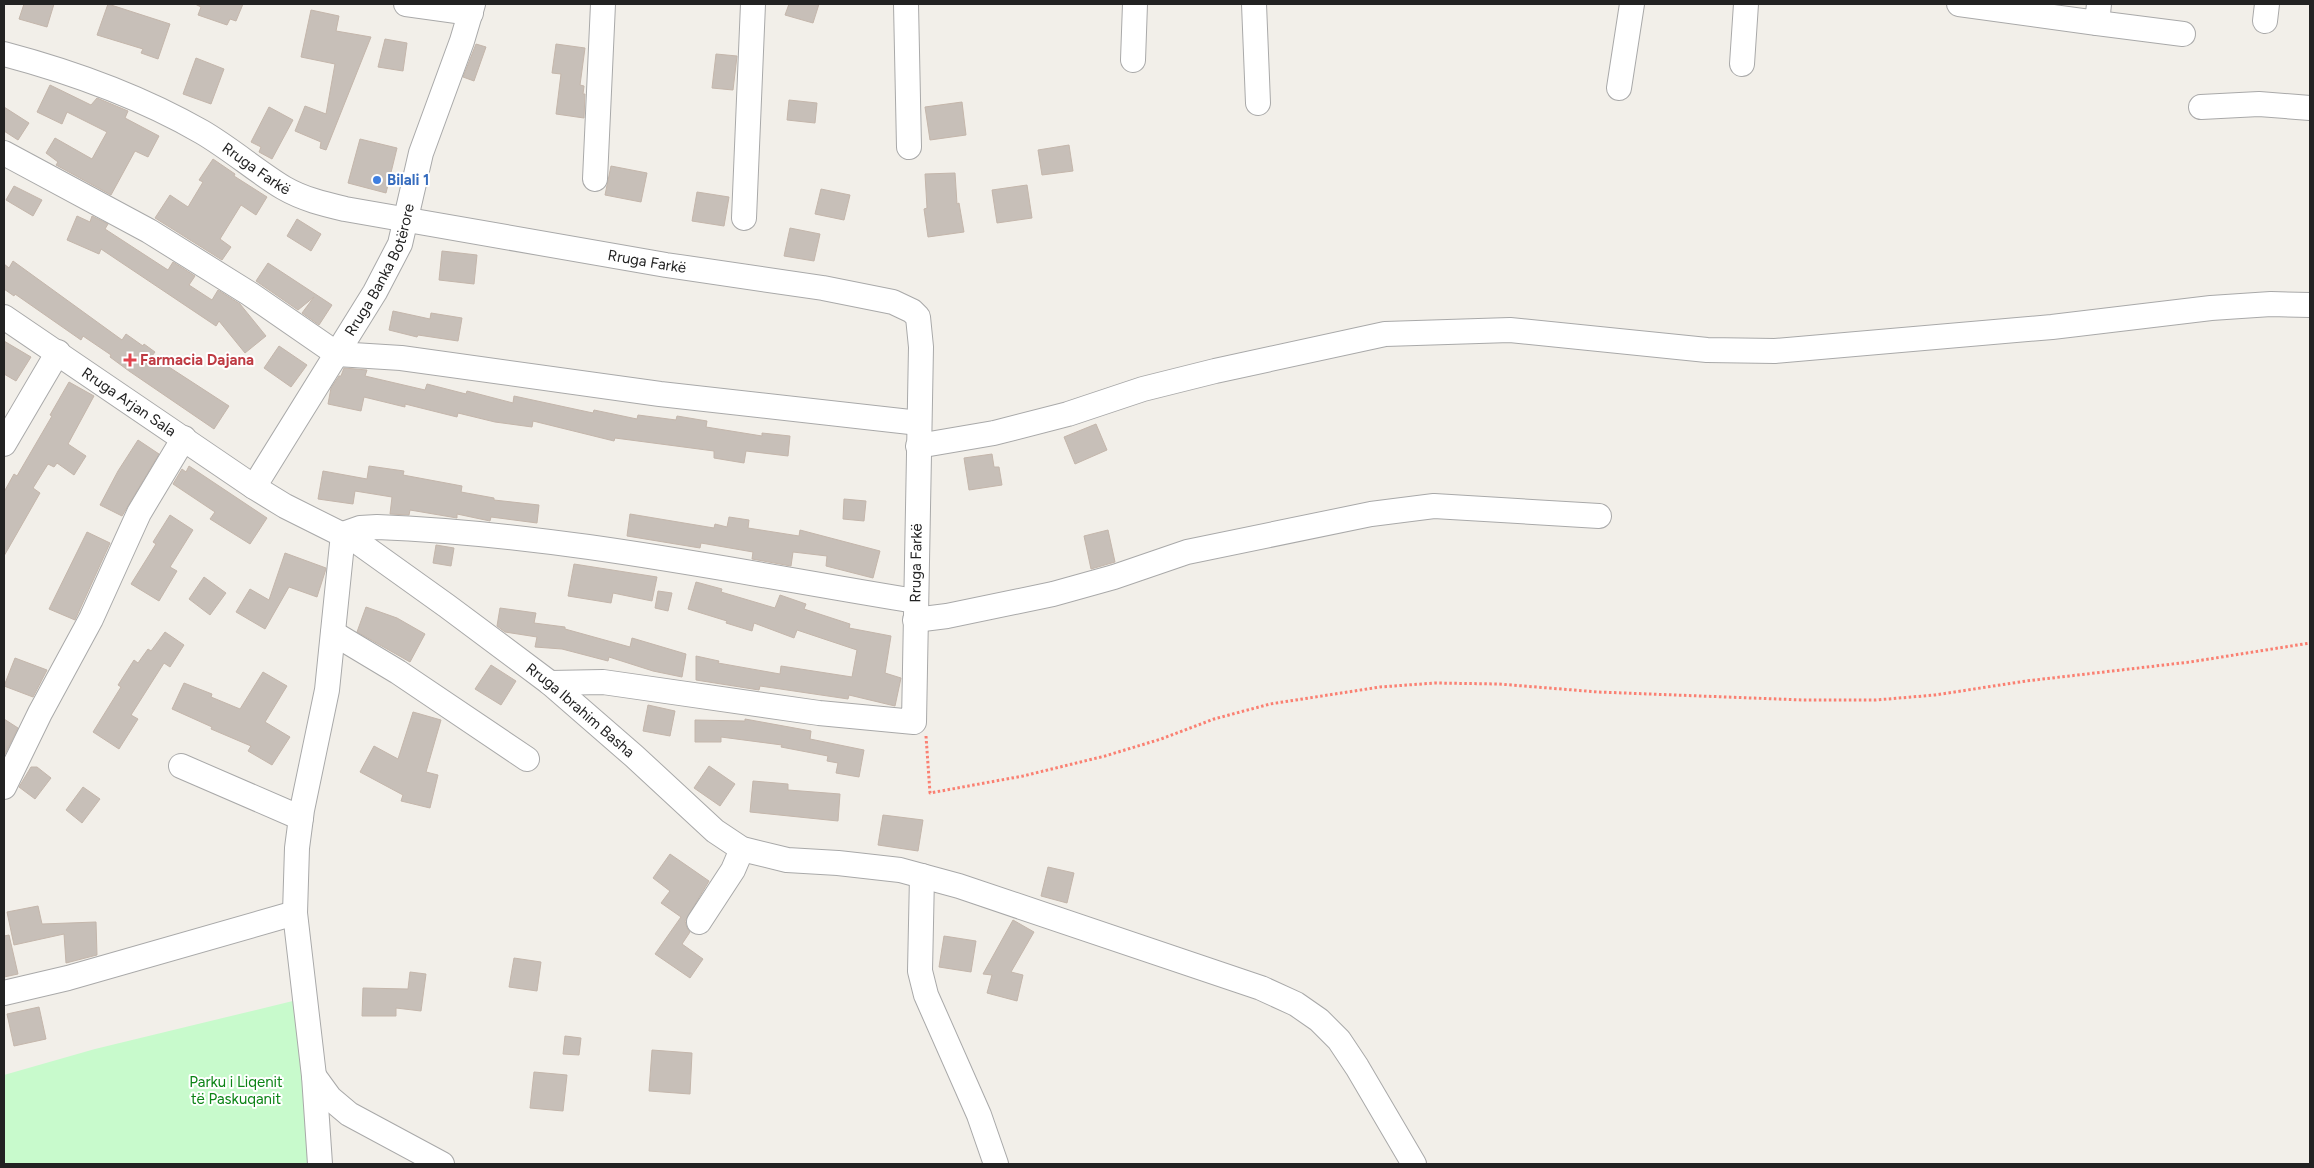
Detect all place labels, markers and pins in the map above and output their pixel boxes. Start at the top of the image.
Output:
place label: Bilali 1 [387,171,429,189]
marker: Bilali 1 [371,174,383,186]
place label: Farmacia Dajana [140,351,254,369]
marker: Farmacia Dajana [124,354,136,366]

